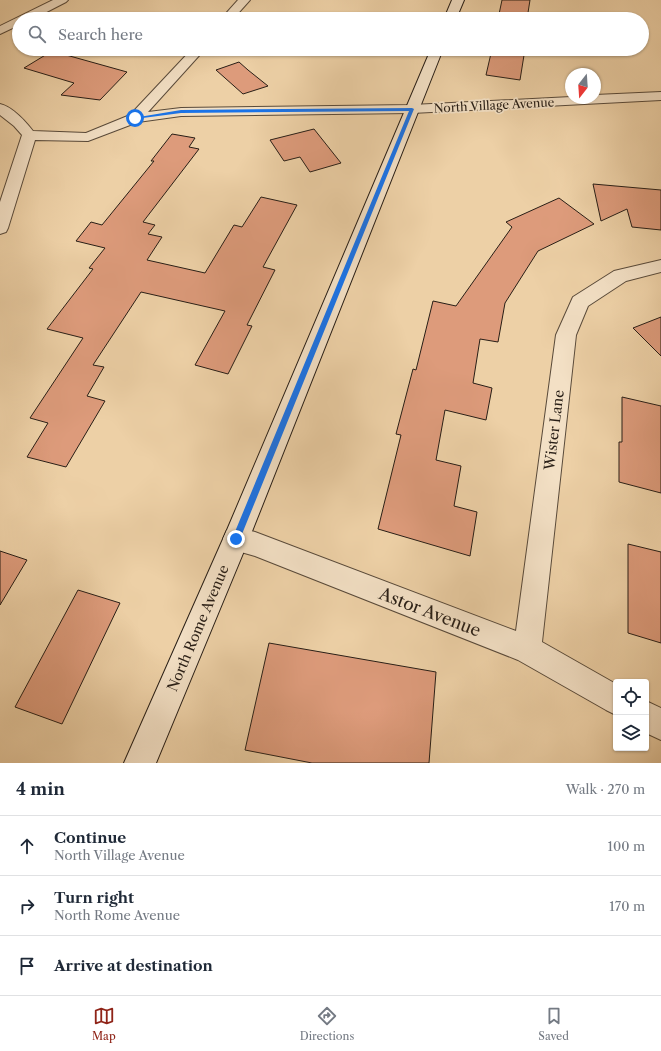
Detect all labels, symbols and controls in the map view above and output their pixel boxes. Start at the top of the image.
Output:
search box [12,12,649,56]
icon: search [26,23,48,45]
text: Search here [58,25,143,44]
north arrow [565,68,601,104]
street label: North Village Avenue [433,94,555,116]
route start [126,109,144,127]
street label: Wister Lane [540,389,568,472]
route end [227,530,245,548]
street label: North Rome Avenue [163,562,233,694]
street label: Astor Avenue [375,583,484,641]
map controls [613,679,649,751]
button: locate [613,679,649,715]
button: layers [613,715,649,751]
text: 4 min [16,779,65,799]
text: Walk · 270 m [566,781,645,797]
text: Continue [54,828,126,847]
icon: ahead [16,835,38,857]
text: 100 m [607,838,645,854]
text: North Village Avenue [54,847,185,863]
text: Turn right [54,888,134,907]
icon: right [16,895,38,917]
text: 170 m [609,898,645,914]
text: North Rome Avenue [54,907,180,923]
icon: arrive [16,955,38,977]
text: Arrive at destination [54,956,213,975]
tab: Map [92,1005,116,1043]
tab: Directions [300,1005,354,1043]
tab: Saved [538,1005,569,1043]

